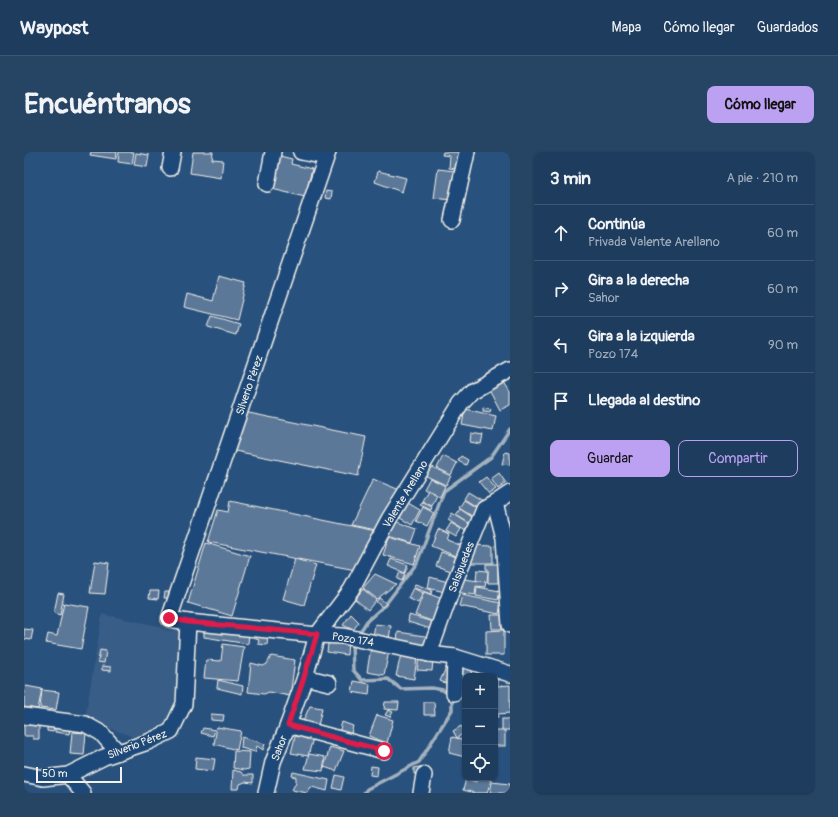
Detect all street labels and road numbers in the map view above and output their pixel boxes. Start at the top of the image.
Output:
street label: Silverio Pérez [233,353,266,417]
street label: Valente Arellano [380,458,431,530]
street label: Salsipuedes [446,540,477,594]
street label: Pozo 174 [331,630,376,649]
street label: Silverio Pérez [106,727,169,762]
street label: Sahor [269,733,290,763]

